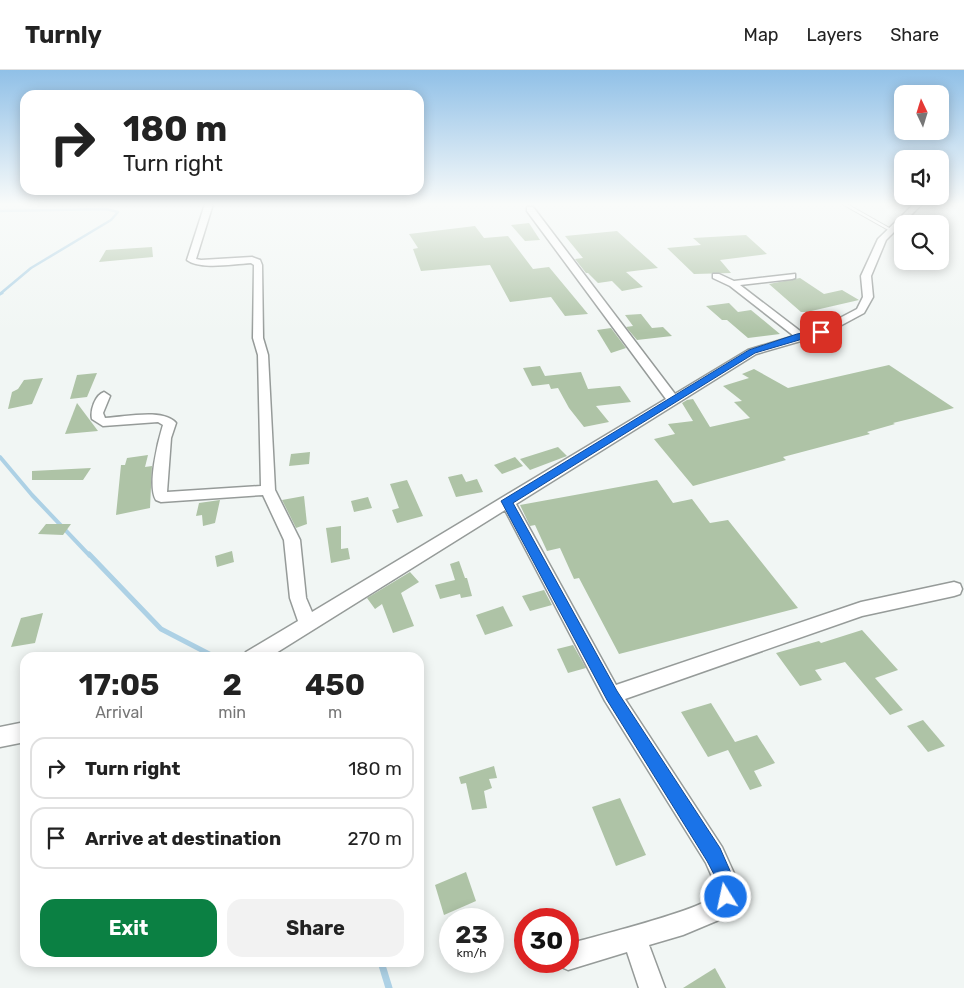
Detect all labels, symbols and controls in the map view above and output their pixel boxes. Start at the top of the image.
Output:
text: Turnly [25,21,102,49]
text: Map [744,24,779,46]
text: Layers [807,24,862,46]
text: Share [890,24,939,46]
north arrow [894,85,949,140]
map controls [894,85,949,270]
text: 180 m [123,108,227,150]
icon: right [40,110,105,175]
text: Turn right [123,150,223,177]
button: sound [894,150,949,205]
button: search [894,215,949,270]
pin [800,311,842,353]
icon: arrive [807,318,835,346]
text: 17:05 [79,667,159,703]
text: 2 [222,667,242,703]
text: 450 [305,667,365,703]
text: Arrival [95,703,143,722]
text: min [218,703,246,722]
text: m [328,703,342,722]
icon: right [42,754,70,782]
text: Turn right [85,757,180,780]
text: 180 m [348,757,402,780]
icon: arrive [42,824,70,852]
text: Arrive at destination [85,827,281,850]
text: 270 m [347,827,402,850]
position arrow [699,870,751,922]
button: Exit [40,899,217,957]
button: Share [227,899,404,957]
speed limit sign: 30 [514,908,579,973]
text: 23 [455,920,488,949]
text: km/h [457,946,486,960]

